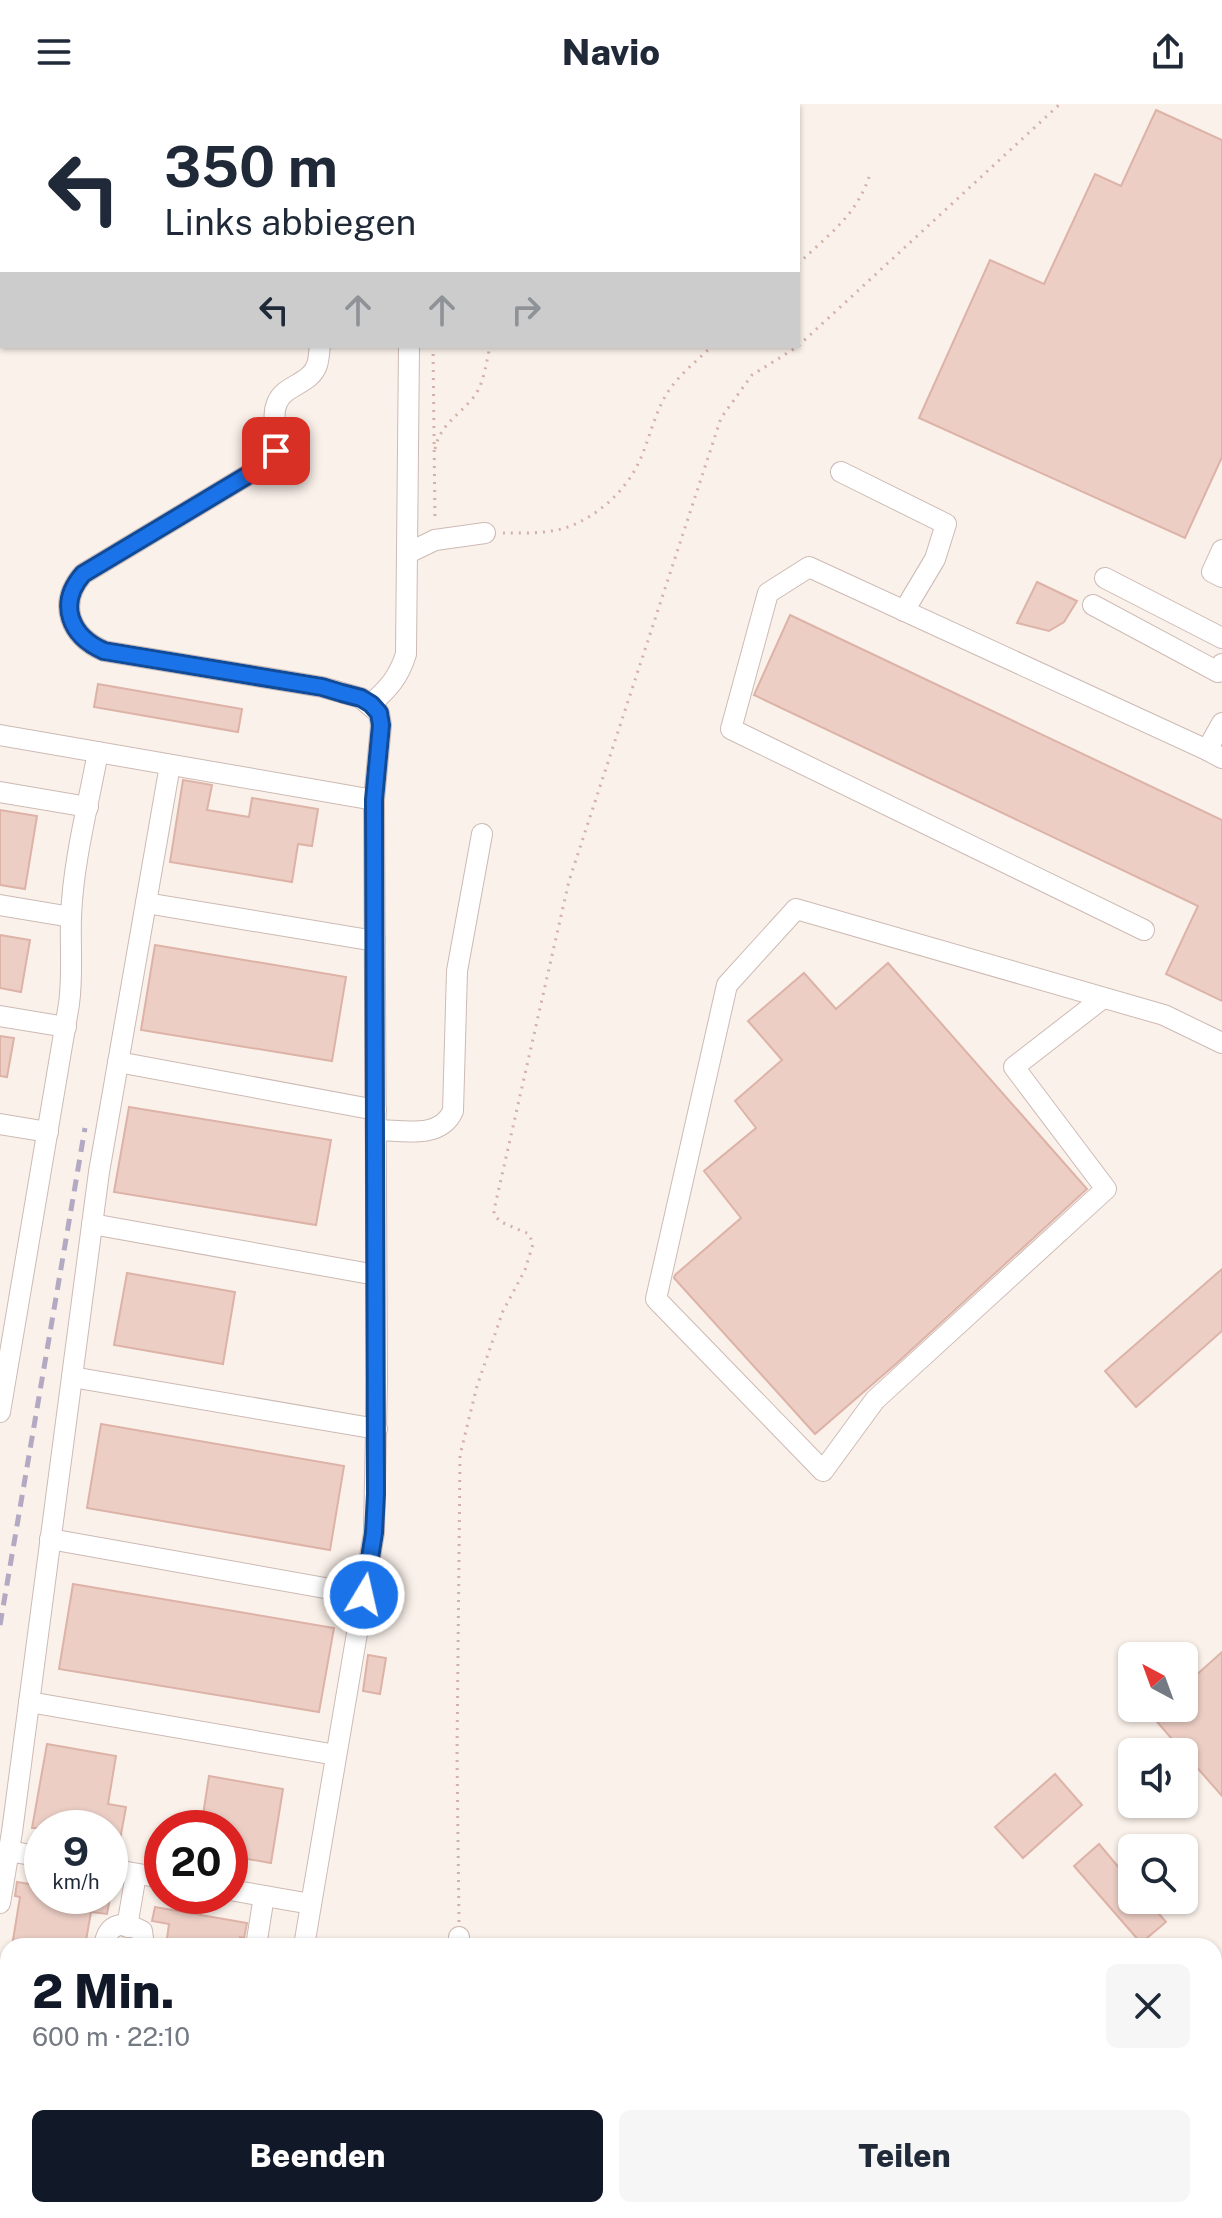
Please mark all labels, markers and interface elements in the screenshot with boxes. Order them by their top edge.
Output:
icon: menu [32,30,76,74]
icon: share [1146,30,1190,74]
text: Navio [562,31,660,73]
text: 350 m [164,134,338,200]
icon: left [32,136,136,240]
text: Links abbiegen [164,201,416,243]
icon: left [252,288,296,332]
icon: ahead [336,288,380,332]
icon: ahead [420,288,464,332]
icon: right [504,288,548,332]
pin [242,417,310,485]
icon: arrive [254,429,298,473]
position arrow [322,1553,406,1637]
north arrow [1118,1642,1198,1722]
map controls [1118,1642,1198,1914]
button: sound [1118,1738,1198,1818]
speed limit sign: 20 [144,1810,248,1914]
text: 9 [63,1828,89,1875]
button: search [1118,1834,1198,1914]
text: km/h [52,1870,100,1894]
text: 2 Min. [32,1962,175,2019]
button: close [1106,1964,1190,2048]
text: 600 m · 22:10 [32,2021,190,2052]
button: Beenden [32,2110,603,2202]
button: Teilen [619,2110,1190,2202]

